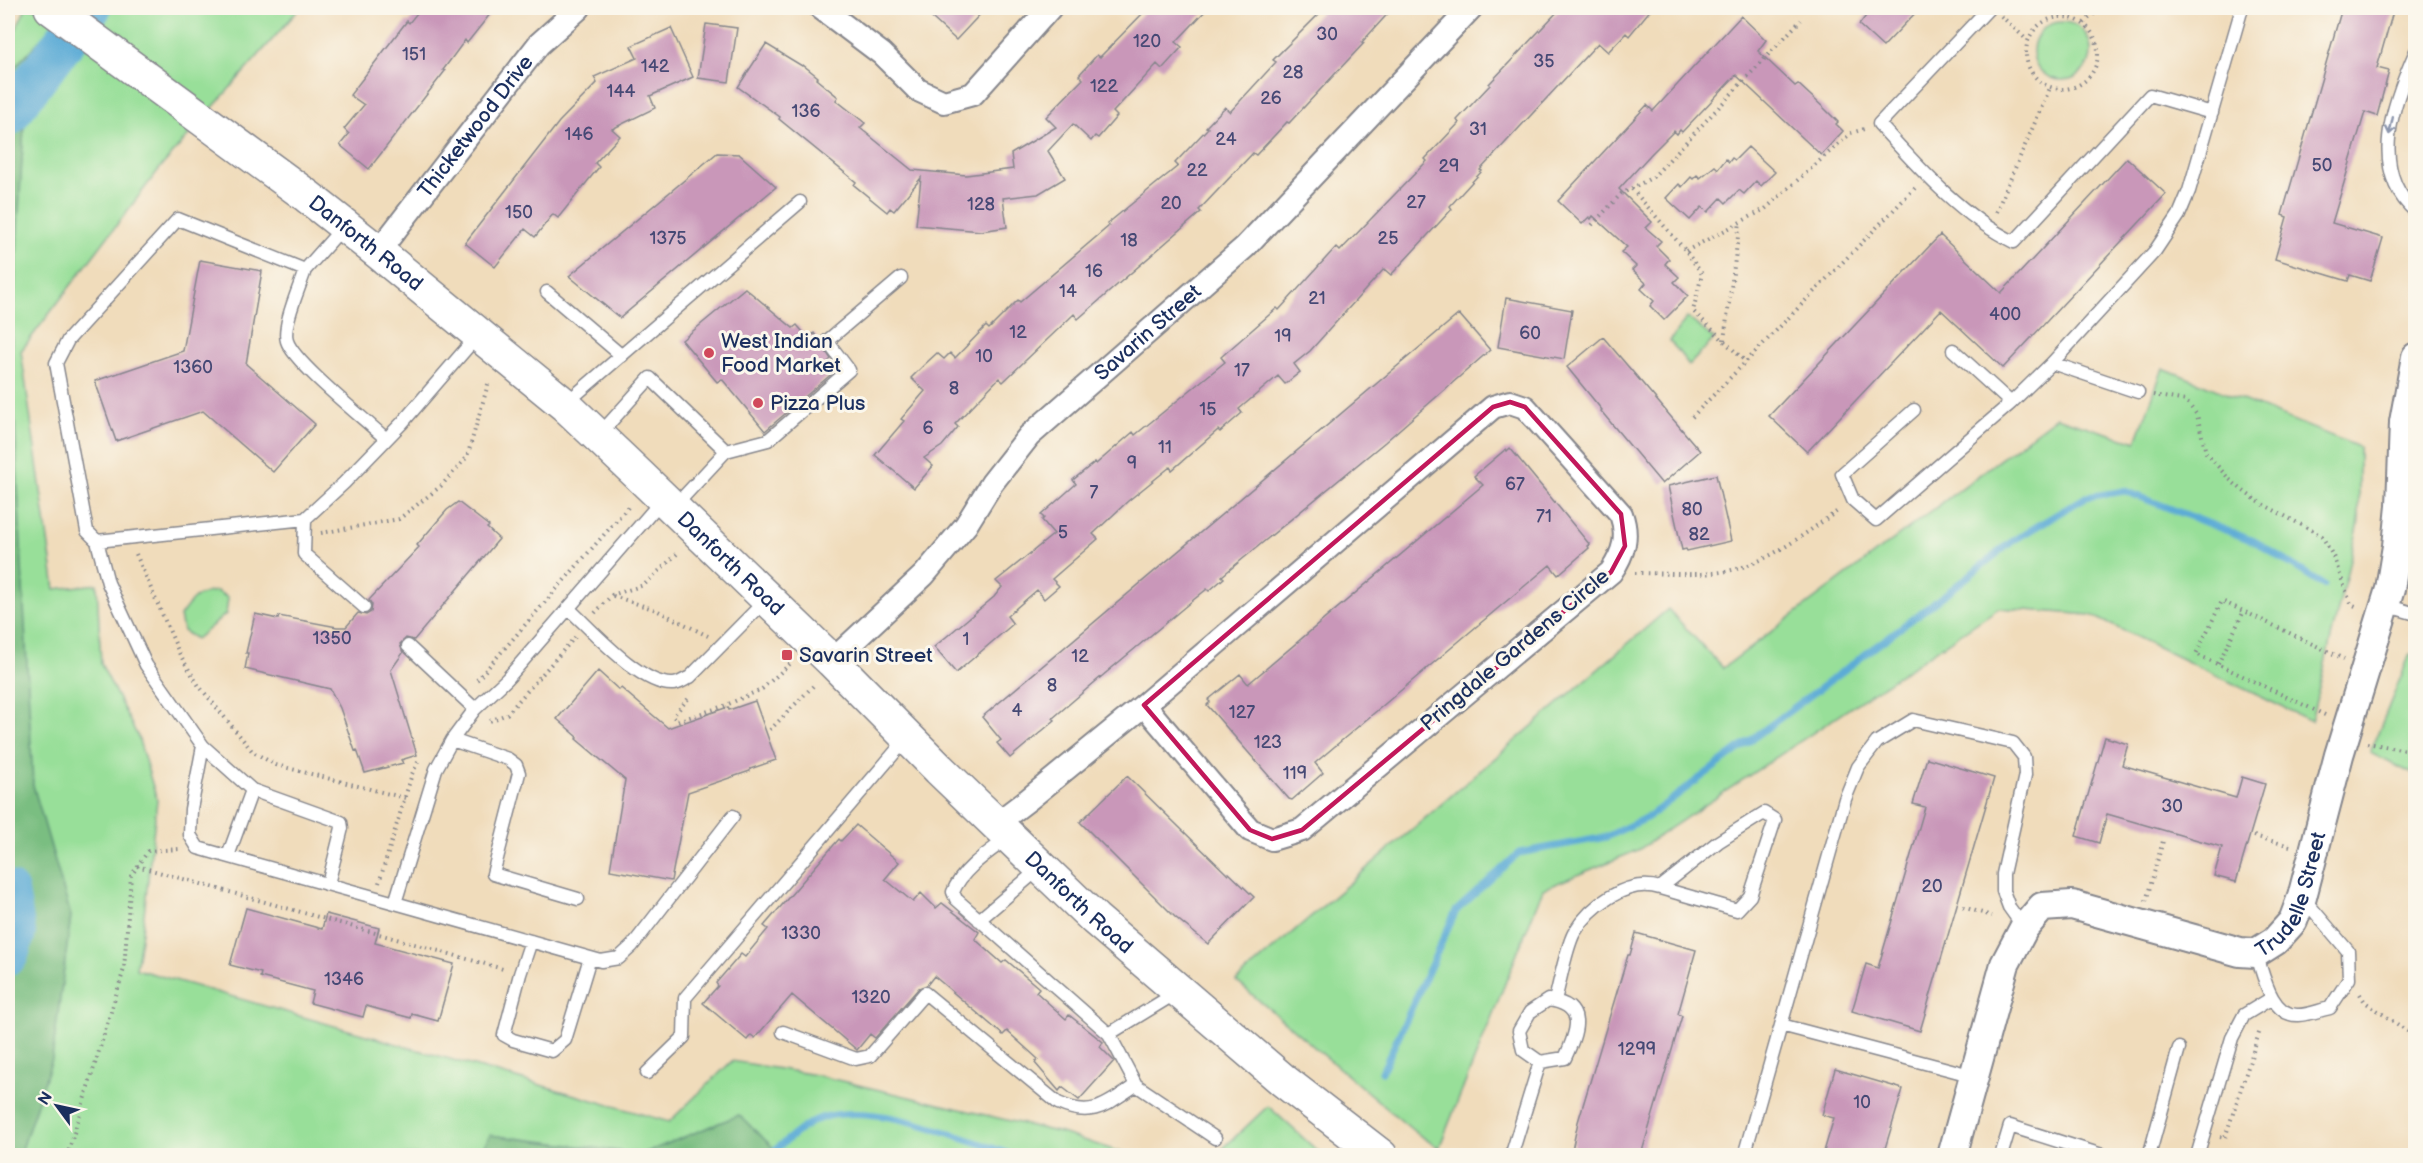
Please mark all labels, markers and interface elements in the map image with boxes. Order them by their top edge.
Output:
house number: 30 [1316,24,1338,45]
house number: 120 [1133,31,1161,52]
house number: 151 [402,44,426,65]
street label: Thicketwood Drive [412,50,538,203]
house number: 35 [1533,51,1555,72]
house number: 142 [641,56,670,77]
house number: 28 [1282,62,1304,83]
house number: 122 [1090,76,1118,97]
house number: 144 [607,81,635,102]
house number: 26 [1260,88,1282,109]
house number: 136 [791,101,821,122]
one-way arrow [2385,116,2397,135]
house number: 31 [1469,119,1487,140]
house number: 146 [565,124,593,145]
house number: 24 [1215,129,1237,150]
house number: 50 [2312,155,2332,176]
house number: 29 [1438,156,1460,177]
house number: 22 [1186,160,1208,181]
street label: Danforth Road [304,190,428,296]
house number: 27 [1406,192,1426,213]
house number: 20 [1160,193,1182,214]
house number: 128 [967,194,995,215]
house number: 150 [505,202,533,223]
house number: 1375 [649,228,687,249]
house number: 25 [1378,228,1398,249]
house number: 18 [1120,230,1138,251]
house number: 16 [1085,261,1103,282]
street label: Savarin Street [1089,278,1207,386]
house number: 14 [1059,281,1077,302]
house number: 21 [1308,288,1326,309]
house number: 400 [1989,304,2021,325]
house number: 12 [1009,322,1027,343]
house number: 60 [1519,323,1541,344]
house number: 19 [1274,326,1292,347]
place label: West Indian Food Market [721,329,841,378]
marker: West Indian Food Market [702,346,716,360]
house number: 10 [975,346,993,367]
house number: 1360 [173,357,213,378]
house number: 17 [1234,360,1250,381]
house number: 8 [949,378,959,399]
place label: Pizza Plus [770,391,866,416]
marker: Pizza Plus [751,396,765,410]
house number: 15 [1199,399,1217,420]
house number: 6 [923,418,934,439]
house number: 11 [1158,437,1172,458]
house number: 9 [1127,453,1137,474]
house number: 67 [1505,474,1525,495]
house number: 7 [1090,482,1099,503]
house number: 80 [1681,499,1703,520]
street label: Danforth Road [672,506,789,621]
house number: 71 [1536,506,1552,527]
house number: 5 [1058,522,1068,543]
house number: 82 [1688,524,1710,545]
street label: Pringdale Gardens Circle [1416,564,1614,736]
house number: 1350 [313,628,351,649]
house number: 1 [963,629,969,650]
place label: Savarin Street [799,643,933,668]
house number: 12 [1071,646,1089,667]
marker: Savarin Street [780,648,794,662]
house number: 8 [1047,675,1057,696]
house number: 4 [1012,700,1023,721]
house number: 127 [1229,702,1255,723]
house number: 123 [1254,732,1282,753]
house number: 119 [1283,763,1307,784]
house number: 30 [2161,796,2183,817]
street label: Trudelle Street [2251,829,2331,963]
street label: Danforth Road [1020,846,1138,959]
house number: 20 [1921,876,1943,897]
house number: 1330 [781,923,821,944]
house number: 1346 [324,969,364,990]
house number: 1320 [851,987,891,1008]
house number: 1299 [1618,1039,1656,1060]
north arrow [27,1076,87,1136]
text: N [34,1088,57,1109]
house number: 10 [1853,1092,1871,1113]

